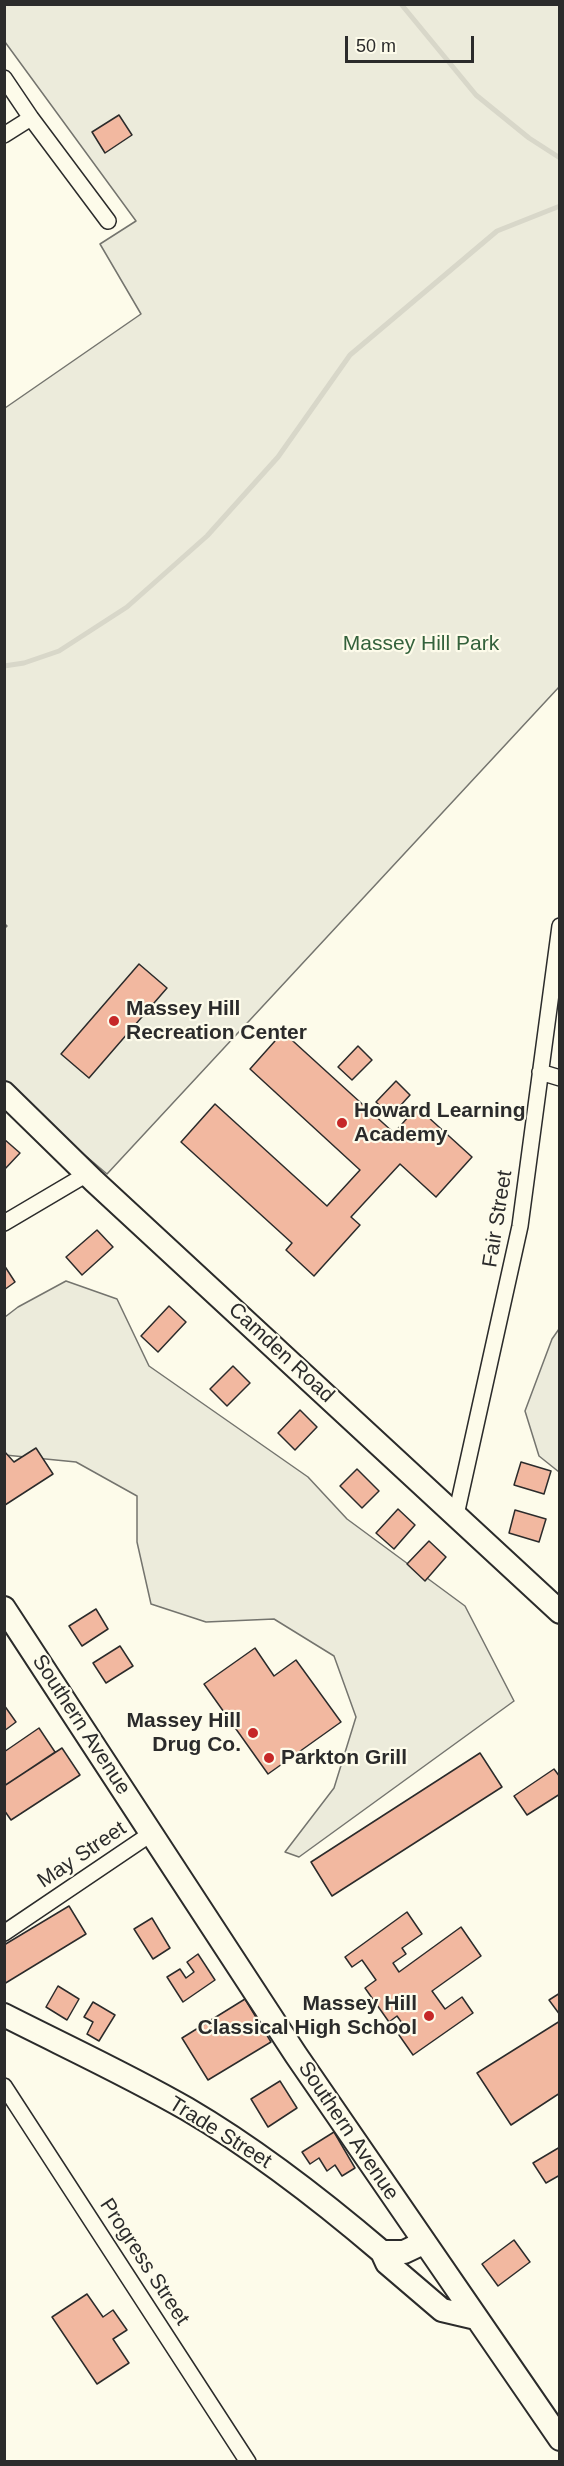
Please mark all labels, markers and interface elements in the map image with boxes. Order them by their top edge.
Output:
scale bar [348,24,477,62]
text: 50 m [356,36,396,56]
park label: Massey Hill Park [343,631,499,657]
place label: Massey Hill Recreation Center [126,996,307,1046]
marker: Massey Hill Recreation Center [107,1014,121,1028]
place label: Howard Learning Academy [354,1098,526,1148]
marker: Howard Learning Academy [335,1116,349,1130]
street label: Fair Street [478,1169,518,1269]
street label: Camden Road [223,1298,339,1408]
street label: Southern Avenue [26,1650,136,1800]
place label: Massey Hill Drug Co. [127,1708,241,1758]
marker: Massey Hill Drug Co. [246,1726,260,1740]
place label: Parkton Grill [281,1745,407,1771]
marker: Parkton Grill [262,1751,276,1765]
street label: May Street [33,1816,131,1894]
place label: Massey Hill Classical High School [198,1991,417,2041]
marker: Massey Hill Classical High School [422,2009,436,2023]
street label: Southern Avenue [292,2057,404,2205]
street label: Trade Street [164,2092,276,2174]
street label: Progress Street [94,2194,194,2330]

